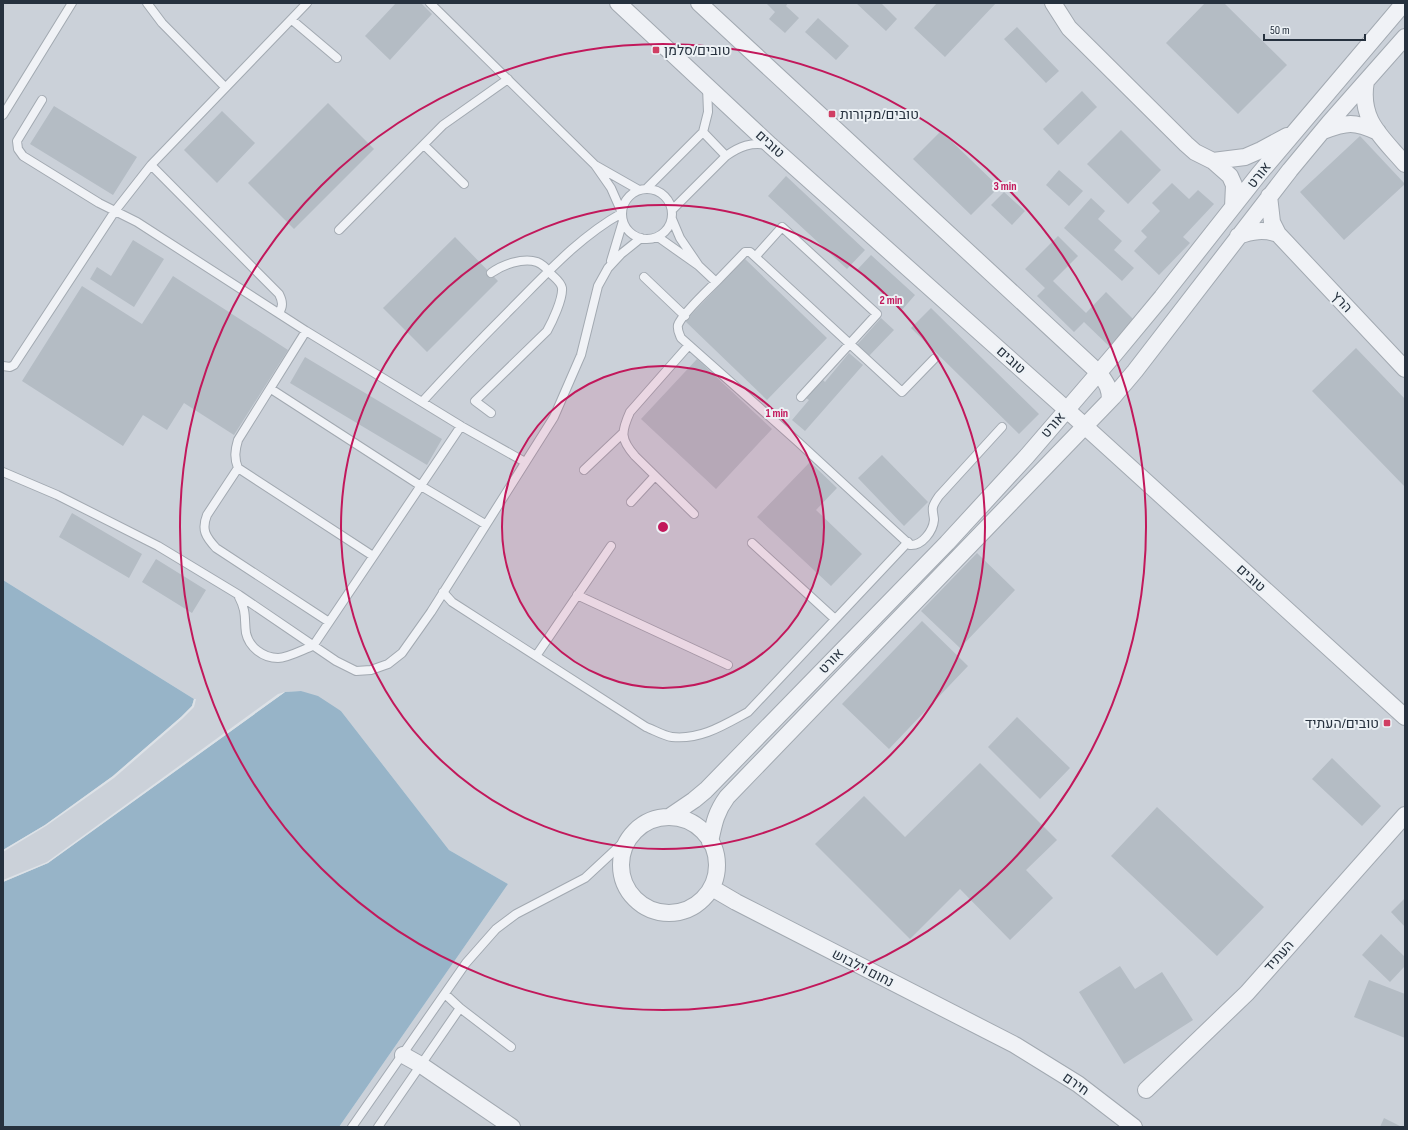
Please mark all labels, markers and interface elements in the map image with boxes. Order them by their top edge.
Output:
scale bar [1264,16,1365,42]
text: 50 m [1270,23,1290,38]
place label: טובים/סלמן [664,42,730,59]
marker: טובים/סלמן [651,45,661,55]
place label: טובים/מקורות [840,106,919,123]
marker: טובים/מקורות [827,109,837,119]
street label: טובים [752,127,788,161]
street label: אורט [1243,159,1275,191]
text: 3 min [994,179,1016,194]
street label: הרץ [1328,288,1356,316]
text: 2 min [880,293,902,308]
street label: טובים [993,343,1029,377]
text: 1 min [766,406,788,421]
street label: אורט [1037,409,1069,441]
centre of rings [656,520,670,534]
street label: טובים [1233,561,1269,595]
street label: אורט [815,645,847,677]
place label: טובים/העתיד [1305,715,1379,732]
marker: טובים/העתיד [1382,718,1392,728]
street label: העתיד [1260,937,1298,975]
street label: נחום וילבוש [829,945,897,991]
street label: חירם [1059,1069,1093,1099]

